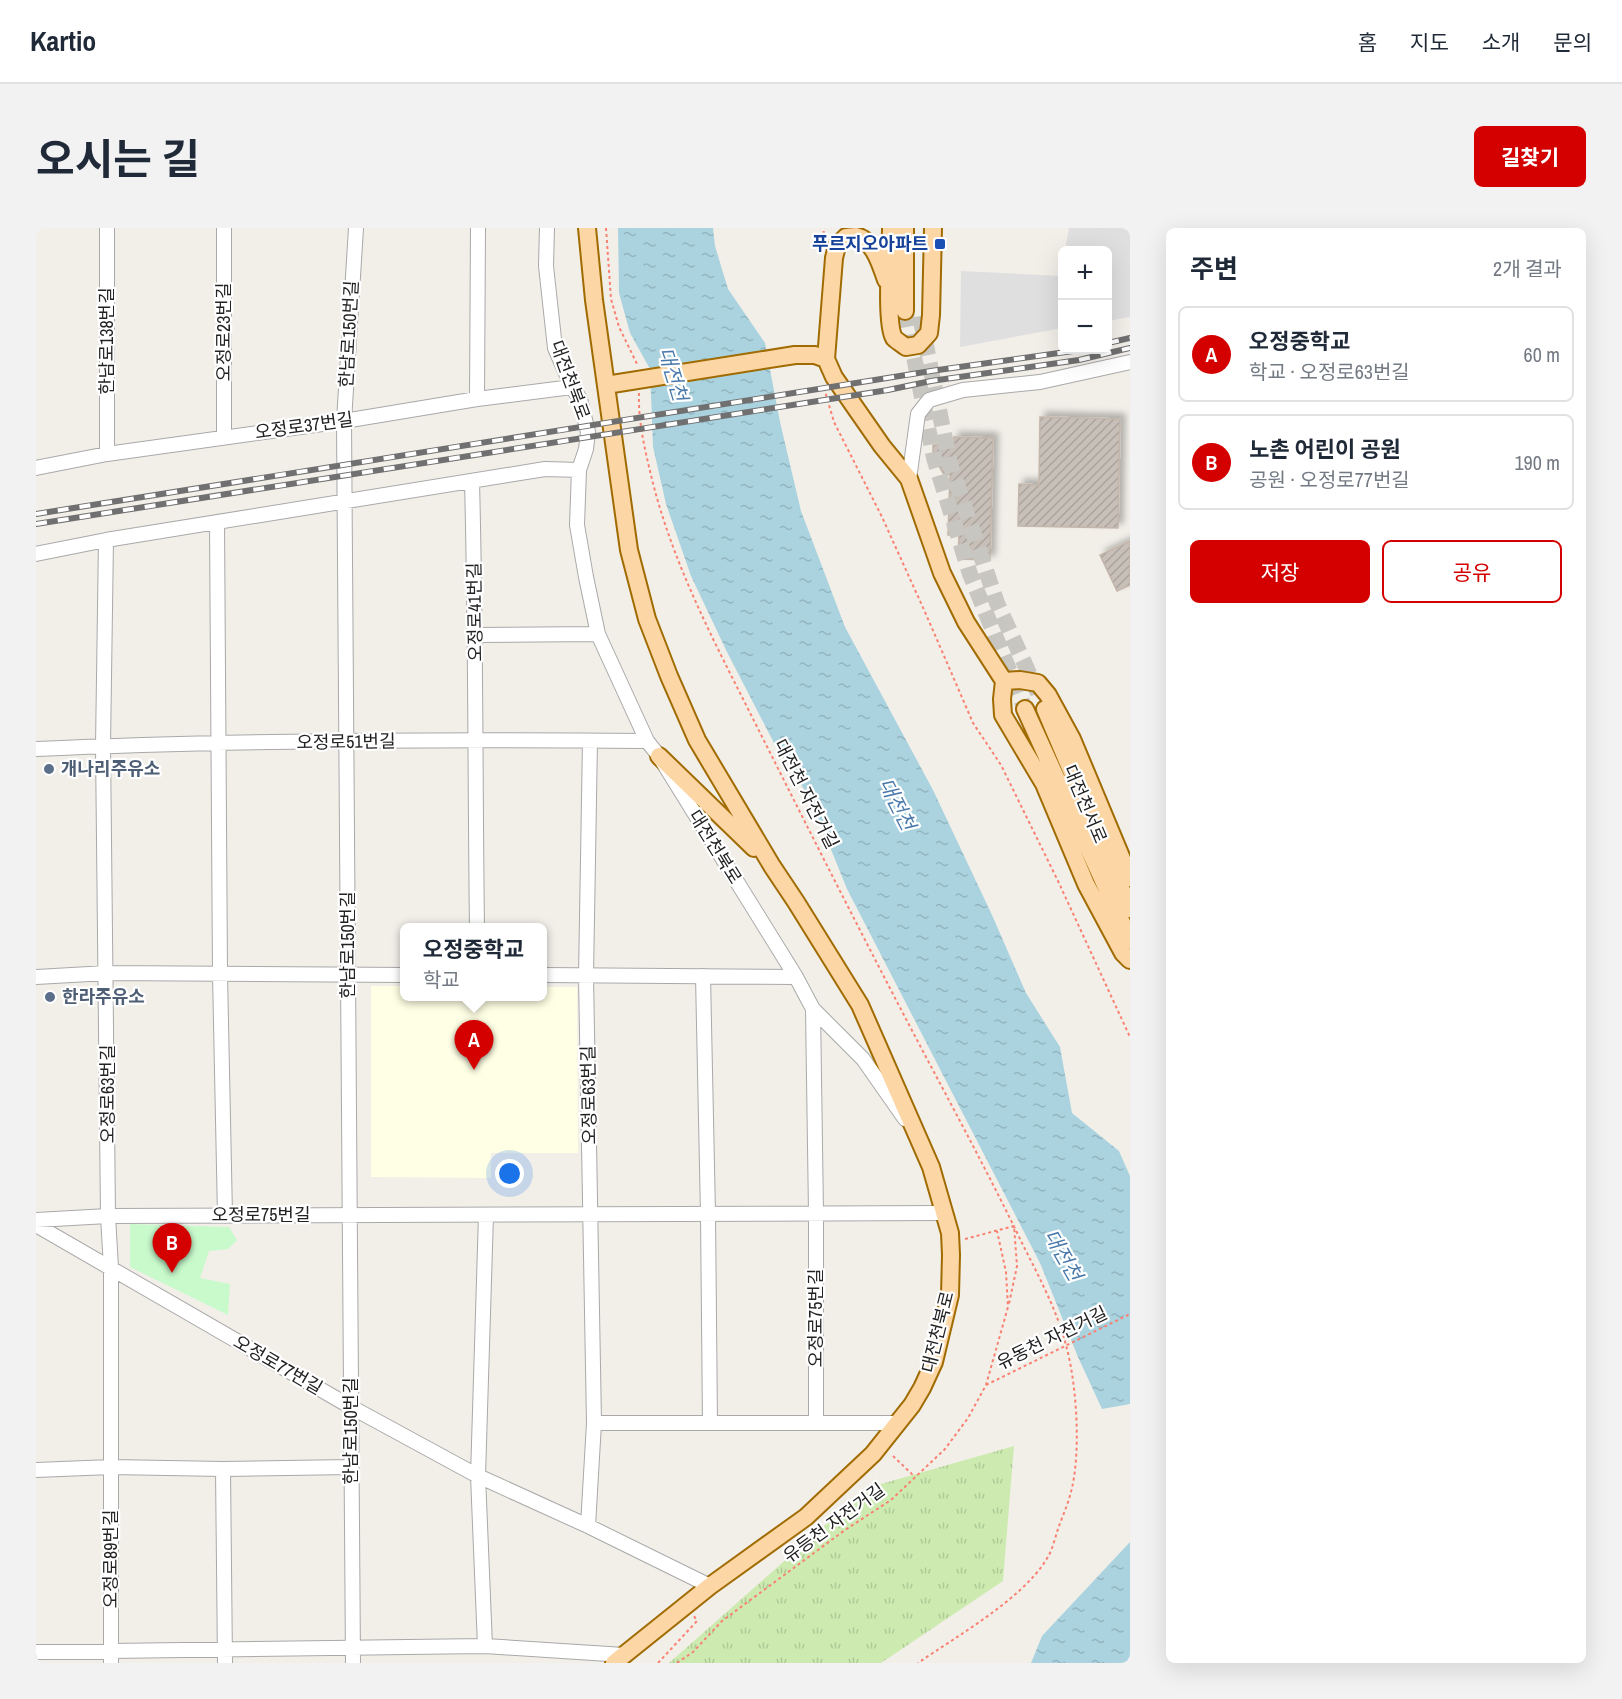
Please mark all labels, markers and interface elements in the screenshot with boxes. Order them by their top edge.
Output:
text: Kartio [30,22,96,60]
text: 홈 [1358,28,1377,57]
text: 지도 [1410,28,1449,57]
text: 소개 [1482,28,1520,57]
text: 문의 [1553,28,1592,57]
button: 길찾기 [1474,126,1586,187]
text: 오시는 길 [36,131,200,187]
place label: 푸르지오아파트 [812,231,928,256]
marker: 푸르지오아파트 [933,237,947,251]
map controls [1058,246,1112,354]
button: + [1058,246,1112,300]
text: 주변 [1190,251,1238,286]
text: 2개 결과 [1493,255,1562,282]
street label: 한남로150번길 [333,280,364,388]
street label: 오정로23번길 [211,282,236,382]
street label: 한남로138번길 [94,287,119,395]
button: − [1058,300,1112,354]
text: 오정중학교 [1249,326,1350,356]
street label: 대전천북로 [545,337,596,423]
text: A [1206,341,1217,368]
text: 60 m [1524,341,1560,368]
water label: 대전천 [652,344,695,407]
text: 학교 · 오정로63번길 [1249,358,1410,385]
street label: 오정로37번길 [253,406,355,445]
text: 노촌 어린이 공원 [1249,434,1401,464]
text: B [1206,449,1217,476]
text: 190 m [1514,449,1560,476]
text: 공원 · 오정로77번길 [1249,466,1410,493]
button: 저장 [1190,540,1370,603]
button: 공유 [1382,540,1562,603]
street label: 오정로41번길 [461,562,488,662]
street label: 오정로51번길 [296,728,396,755]
street label: 대전천 자전거길 [768,735,845,853]
place label: 개나리주유소 [61,756,160,781]
street label: 대전천서로 [1058,761,1113,847]
marker: 개나리주유소 [42,762,56,776]
water label: 대전천 [873,773,923,837]
street label: 대전천북로 [683,805,748,888]
street label: 한남로150번길 [335,891,360,999]
popup [400,923,547,1001]
text: 오정중학교 [423,934,524,964]
text: 학교 [423,966,460,993]
place label: 한라주유소 [62,984,145,1009]
marker: 한라주유소 [43,990,57,1004]
pin: A [454,1020,494,1070]
street label: 오정로63번길 [95,1044,120,1144]
street label: 오정로63번길 [575,1045,602,1145]
your location [495,1159,524,1188]
street label: 오정로75번길 [211,1202,311,1227]
pin: B [152,1224,192,1273]
water label: 대전천 [1038,1224,1090,1288]
street label: 오정로75번길 [803,1268,828,1368]
street label: 대전천북로 [915,1289,960,1375]
street label: 유동천 자전거길 [992,1300,1111,1375]
street label: 오정로77번길 [229,1329,327,1400]
street label: 한남로150번길 [338,1377,363,1485]
street label: 유등천 자전거길 [778,1477,890,1568]
street label: 오정로89번길 [98,1509,123,1609]

